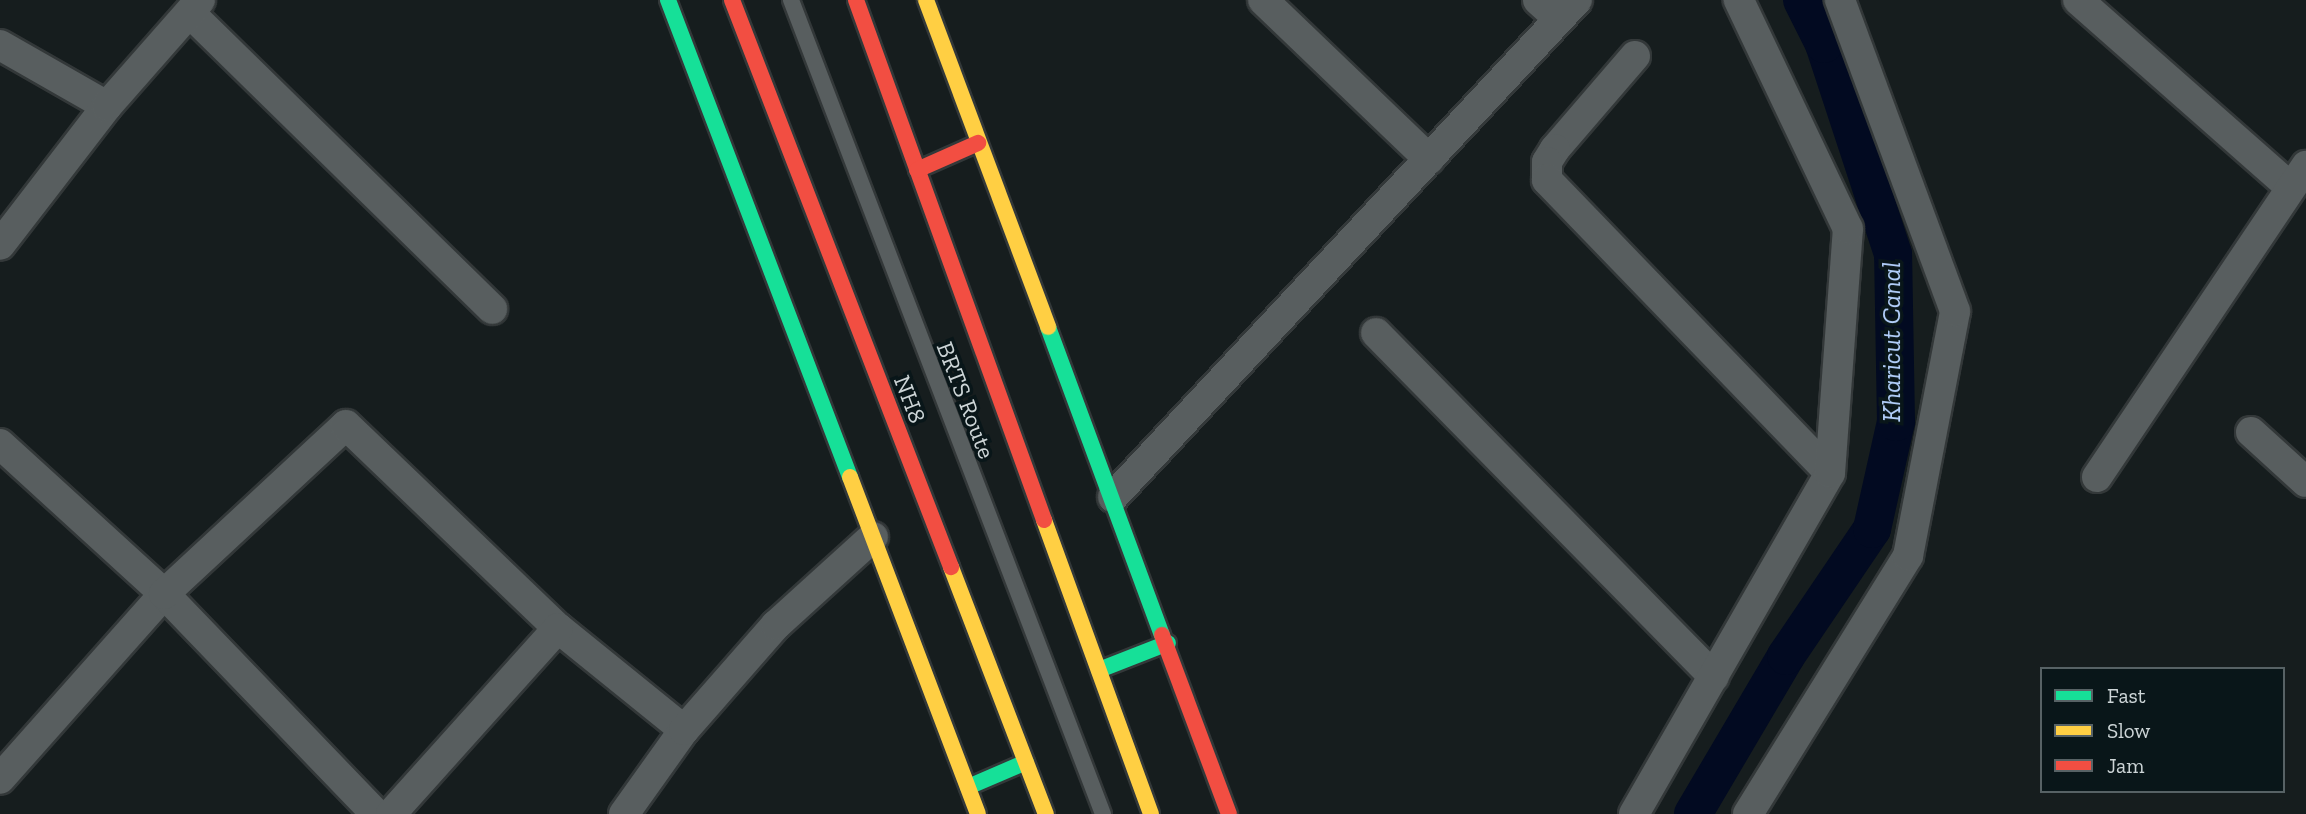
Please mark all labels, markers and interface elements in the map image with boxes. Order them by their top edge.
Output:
water label: Kharicut Canal [1876,262,1908,422]
street label: BRTS Route [931,338,1001,462]
street label: NH8 [888,371,932,427]
legend [2040,667,2285,793]
text: Fast [2107,683,2146,708]
text: Slow [2107,718,2150,743]
text: Jam [2107,753,2144,778]

